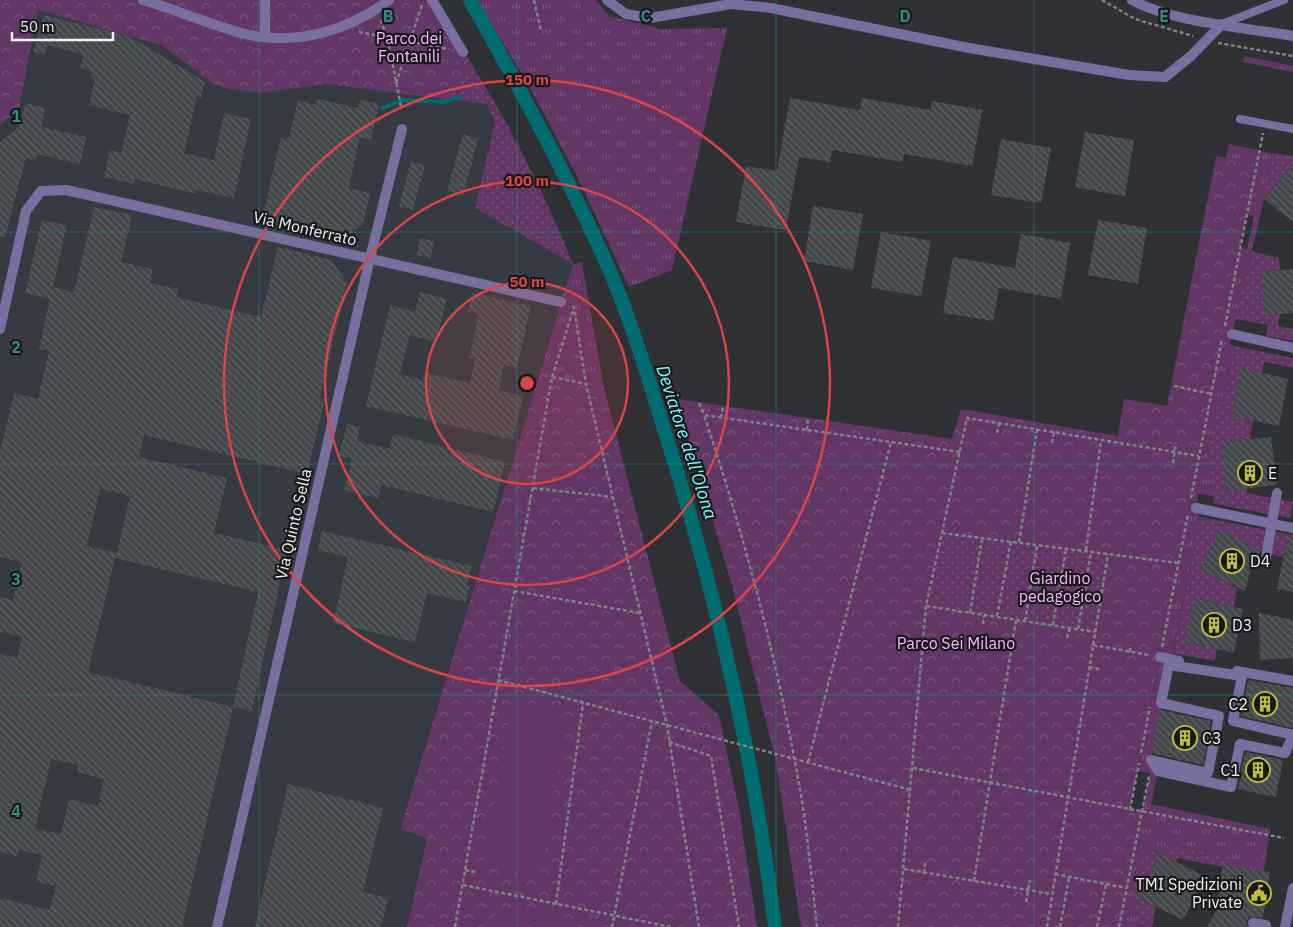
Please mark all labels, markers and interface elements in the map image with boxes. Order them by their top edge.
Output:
text: B [383,6,394,26]
text: C [641,6,651,26]
text: D [899,6,911,26]
text: E [1159,6,1169,26]
scale bar [12,10,114,42]
text: 50 m [20,17,55,36]
park label: Parco dei Fontanili [376,28,442,66]
text: 150 m [505,70,549,89]
text: 1 [11,106,21,126]
text: 100 m [505,171,549,190]
street label: Via Monferrato [251,206,359,250]
text: 50 m [510,272,544,291]
text: 2 [11,337,21,357]
water label: Deviatore dell'Olona [651,362,723,522]
centre of rings [518,374,536,392]
building icon: E [1237,460,1263,486]
place label: E [1268,463,1277,483]
street label: Via Quinto Sella [271,466,316,581]
building icon: D4 [1219,548,1245,574]
place label: D4 [1250,551,1270,571]
park label: Giardino pedagogico [1019,568,1101,606]
text: 3 [11,569,21,589]
building icon: D3 [1201,612,1227,638]
place label: D3 [1232,615,1252,635]
park label: Parco Sei Milano [897,633,1015,653]
building icon: C2 [1252,691,1278,717]
place label: C2 [1228,694,1248,714]
building icon: C3 [1172,725,1198,751]
place label: C3 [1202,728,1222,748]
building icon: C1 [1245,757,1271,783]
place label: C1 [1220,760,1240,780]
text: 4 [11,801,21,821]
place label: TMI Spedizioni Private [1136,874,1242,912]
public building icon: TMI Spedizioni Private [1246,880,1272,906]

